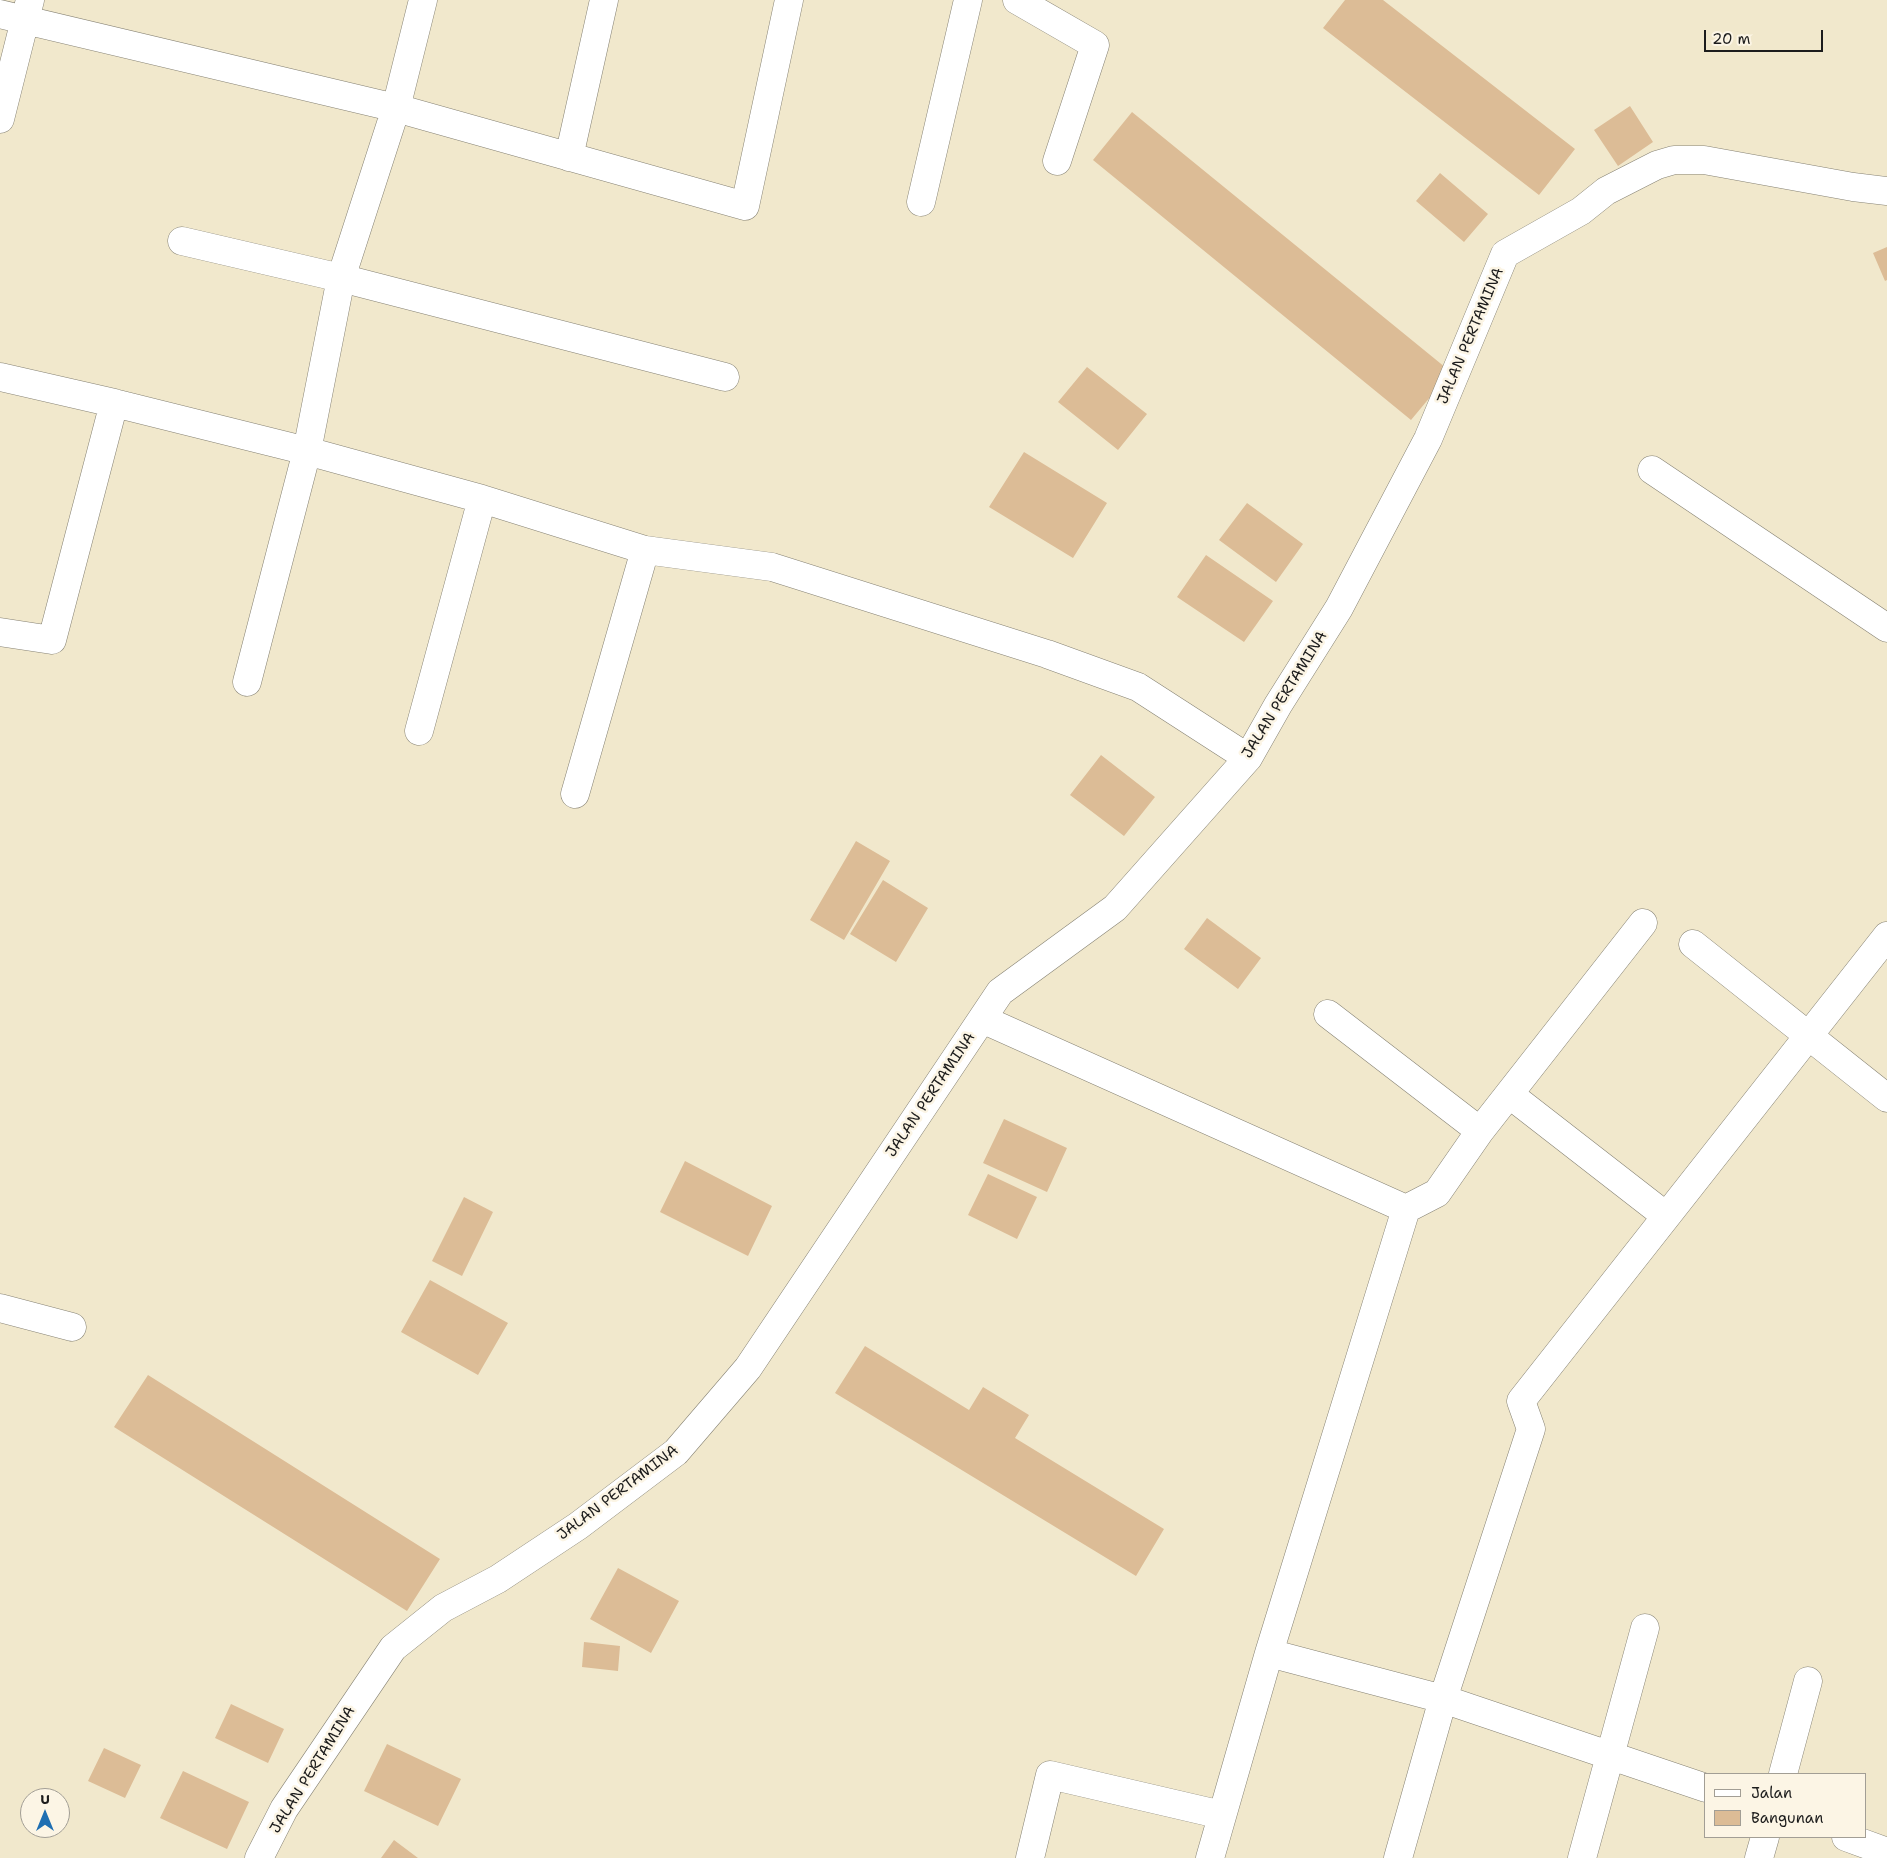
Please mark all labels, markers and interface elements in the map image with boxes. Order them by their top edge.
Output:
scale bar [1707,20,1826,52]
text: 20 m [1712,29,1751,49]
street label: JALAN PERTAMINA [1434,265,1508,407]
street label: JALAN PERTAMINA [1239,628,1331,762]
street label: JALAN PERTAMINA [883,1029,979,1161]
street label: JALAN PERTAMINA [554,1442,682,1544]
street label: JALAN PERTAMINA [267,1703,359,1837]
legend [1704,1773,1867,1838]
text: Jalan [1751,1783,1792,1803]
north arrow [20,1788,70,1838]
text: U [40,1790,50,1808]
text: Bangunan [1751,1808,1823,1828]

